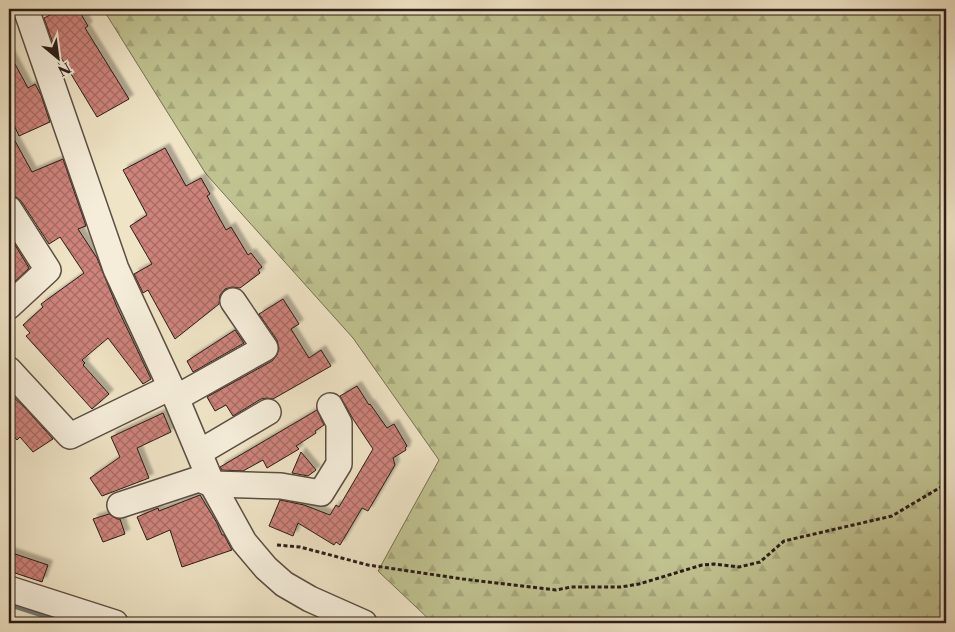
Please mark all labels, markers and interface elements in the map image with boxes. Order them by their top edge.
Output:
north arrow [32,32,82,82]
text: N [55,59,74,80]

